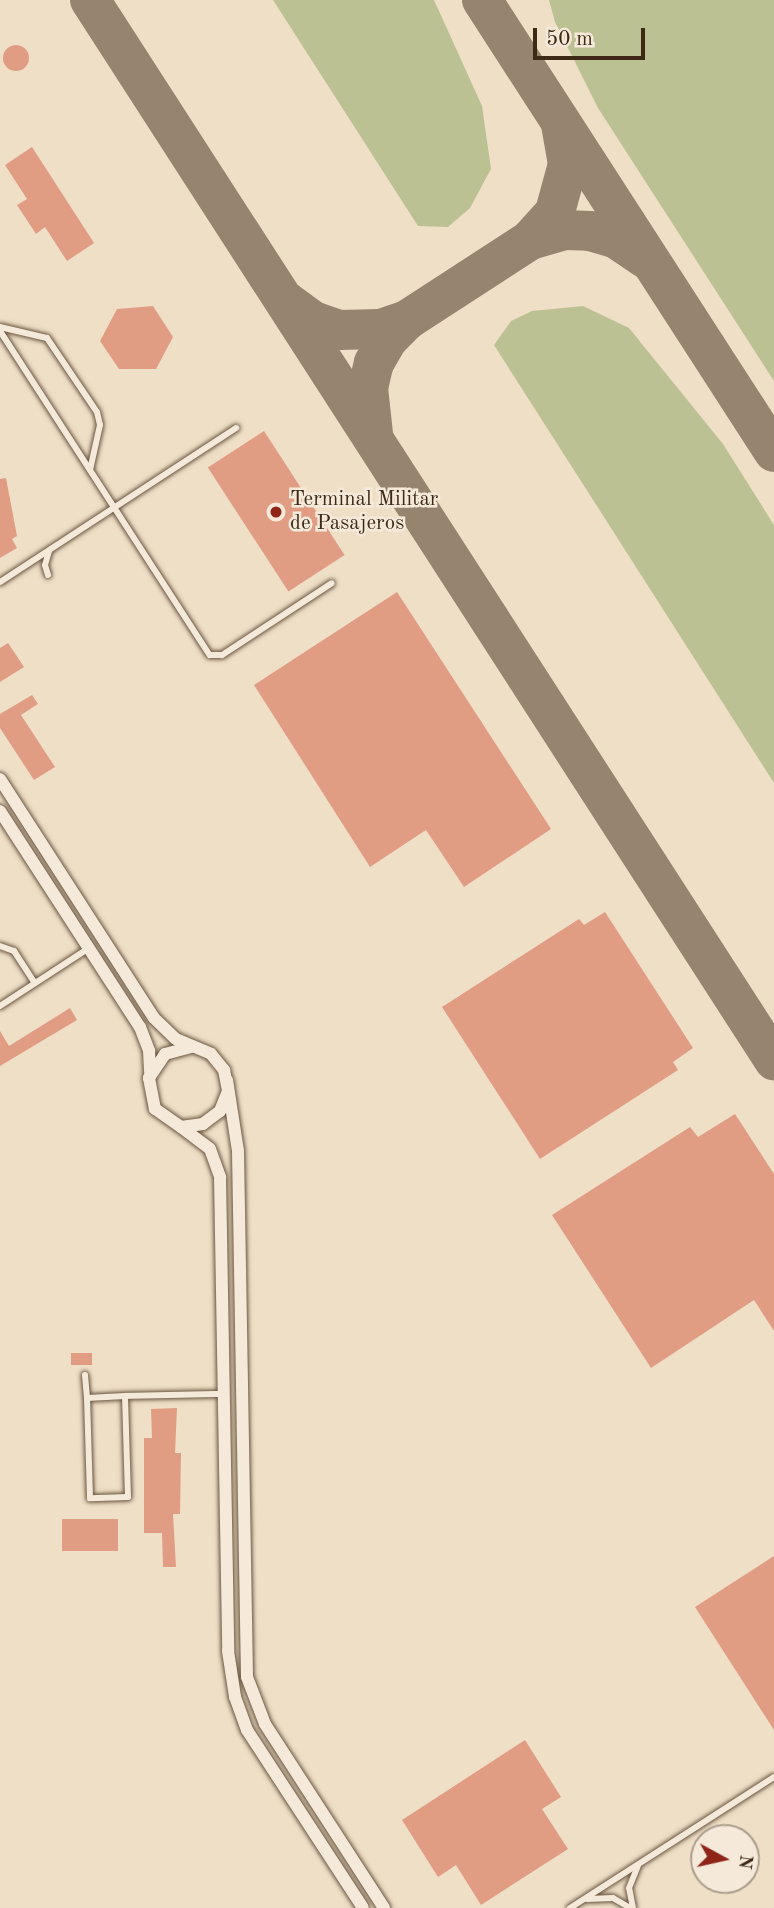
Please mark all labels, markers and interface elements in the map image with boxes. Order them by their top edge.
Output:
scale bar [536,14,648,58]
text: 50 m [546,29,593,50]
place label: Terminal Militar de Pasajeros [290,487,438,537]
marker: Terminal Militar de Pasajeros [268,504,284,520]
north arrow [690,1824,760,1894]
text: N [734,1853,755,1870]

